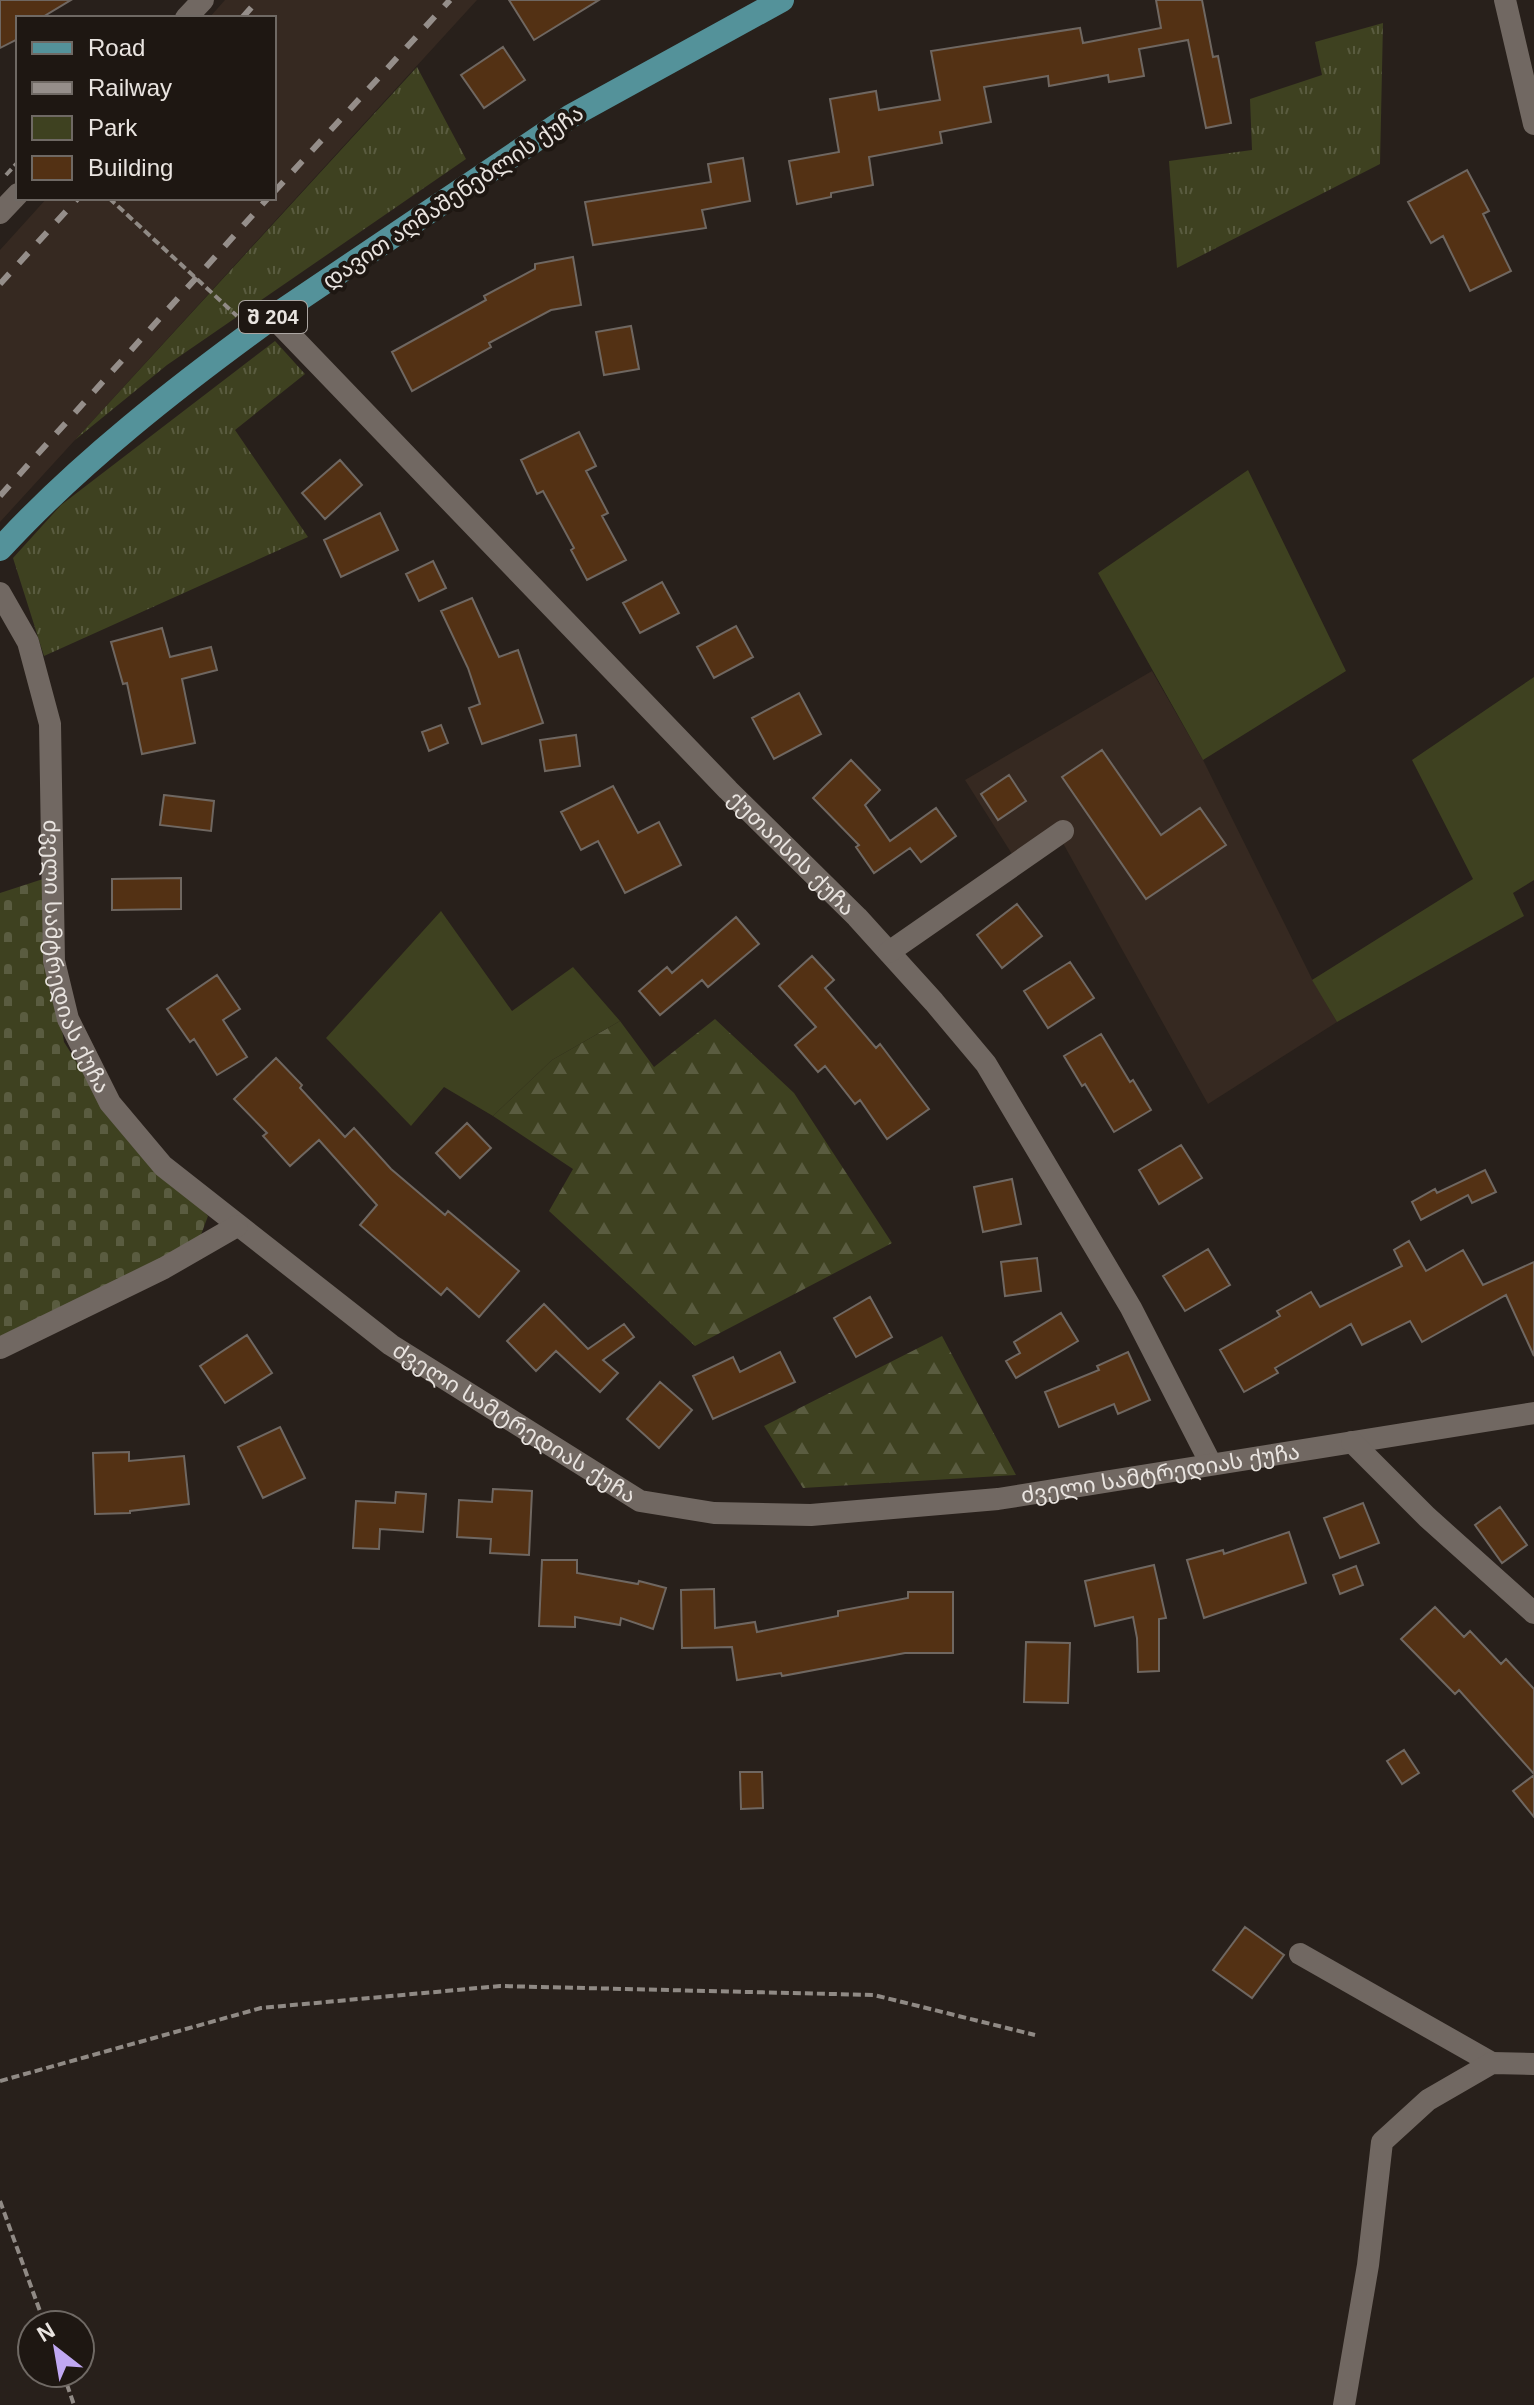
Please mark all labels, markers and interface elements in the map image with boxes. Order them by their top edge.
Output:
legend [16,16,276,200]
text: Road [88,34,145,61]
text: Railway [88,74,172,101]
street label: დავით აღმაშენებლის ქუჩა [318,100,589,295]
text: Park [88,114,138,141]
text: Building [88,154,173,181]
road number: შ 204 [239,301,307,333]
street label: ქუთაისის ქუჩა [724,785,860,920]
street label: ძველი სამტრედიას ქუჩა [39,819,115,1097]
street label: ძველი სამტრედიას ქუჩა [388,1337,641,1508]
street label: ძველი სამტრედიას ქუჩა [1019,1438,1302,1508]
north arrow [16,2309,96,2389]
text: N [33,2317,59,2347]

